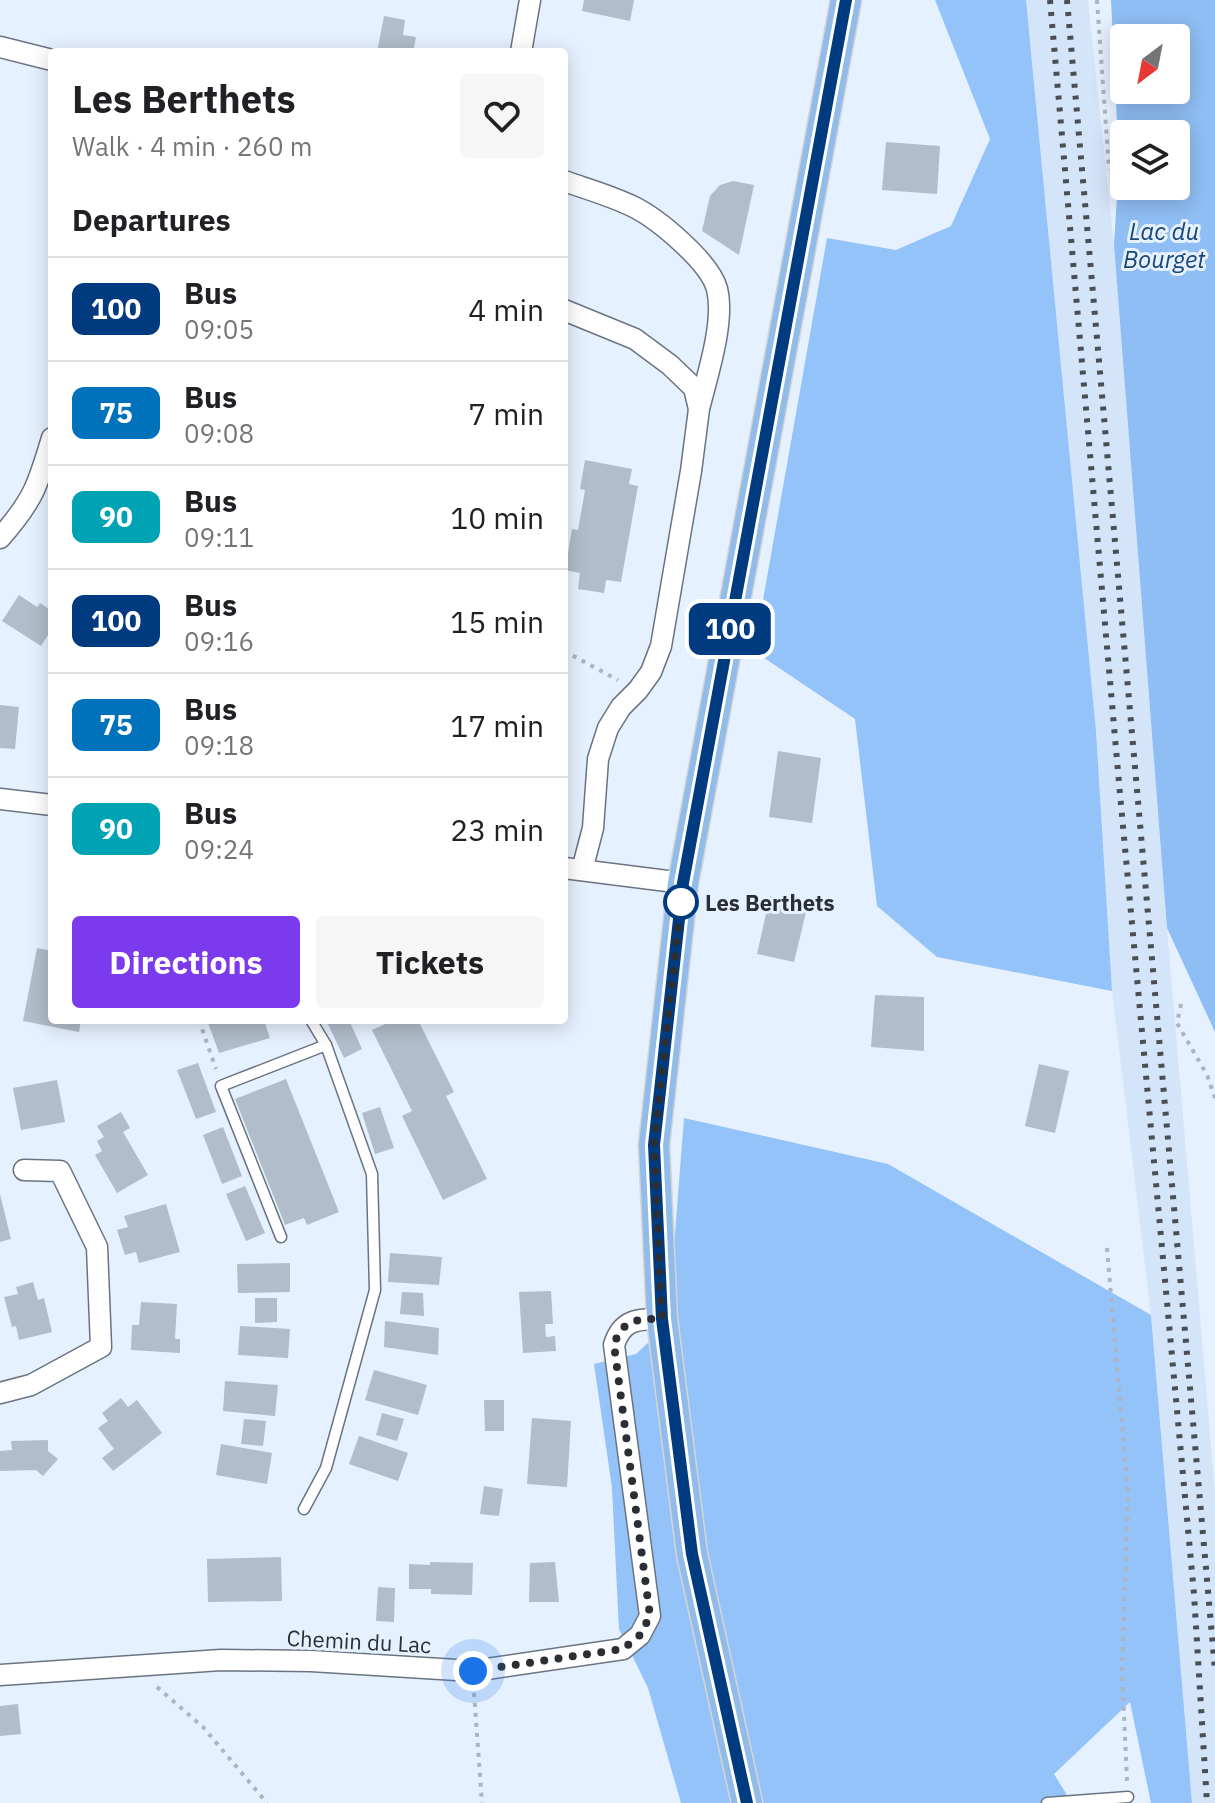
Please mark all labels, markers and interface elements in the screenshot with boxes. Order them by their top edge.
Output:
north arrow [1110,24,1190,104]
map controls [1110,24,1190,200]
text: Les Berthets [72,74,296,123]
button: heart [460,74,544,158]
button: layers [1110,120,1190,200]
text: Walk · 4 min · 260 m [72,129,312,163]
text: Departures [72,200,231,239]
water label: Lac du Bourget [1123,215,1206,275]
text: Bus [184,273,237,312]
text: 100 [91,290,141,327]
text: 4 min [468,290,544,329]
text: 09:05 [184,312,254,346]
text: Bus [184,377,237,416]
text: 75 [99,394,133,431]
text: 7 min [468,394,544,433]
text: 09:08 [184,416,254,450]
text: Bus [184,481,237,520]
text: 90 [99,498,133,535]
text: 10 min [450,498,544,537]
text: 09:11 [184,520,254,554]
text: Bus [184,585,237,624]
text: 100 [91,602,141,639]
text: 15 min [450,602,544,641]
line badge: 100 [684,603,776,655]
text: 100 [705,610,755,647]
text: 09:16 [184,624,254,658]
text: Bus [184,689,237,728]
text: 75 [99,706,133,743]
text: 17 min [450,706,544,745]
text: 09:18 [184,728,254,762]
text: Bus [184,793,237,832]
text: 90 [99,810,133,847]
text: 23 min [450,810,544,849]
text: 09:24 [184,832,254,866]
marker: Les Berthets [664,885,698,919]
place label: Les Berthets [705,888,835,917]
button: Directions [72,916,300,1008]
button: Tickets [316,916,544,1008]
street label: Chemin du Lac [286,1623,432,1659]
your location [453,1651,493,1691]

